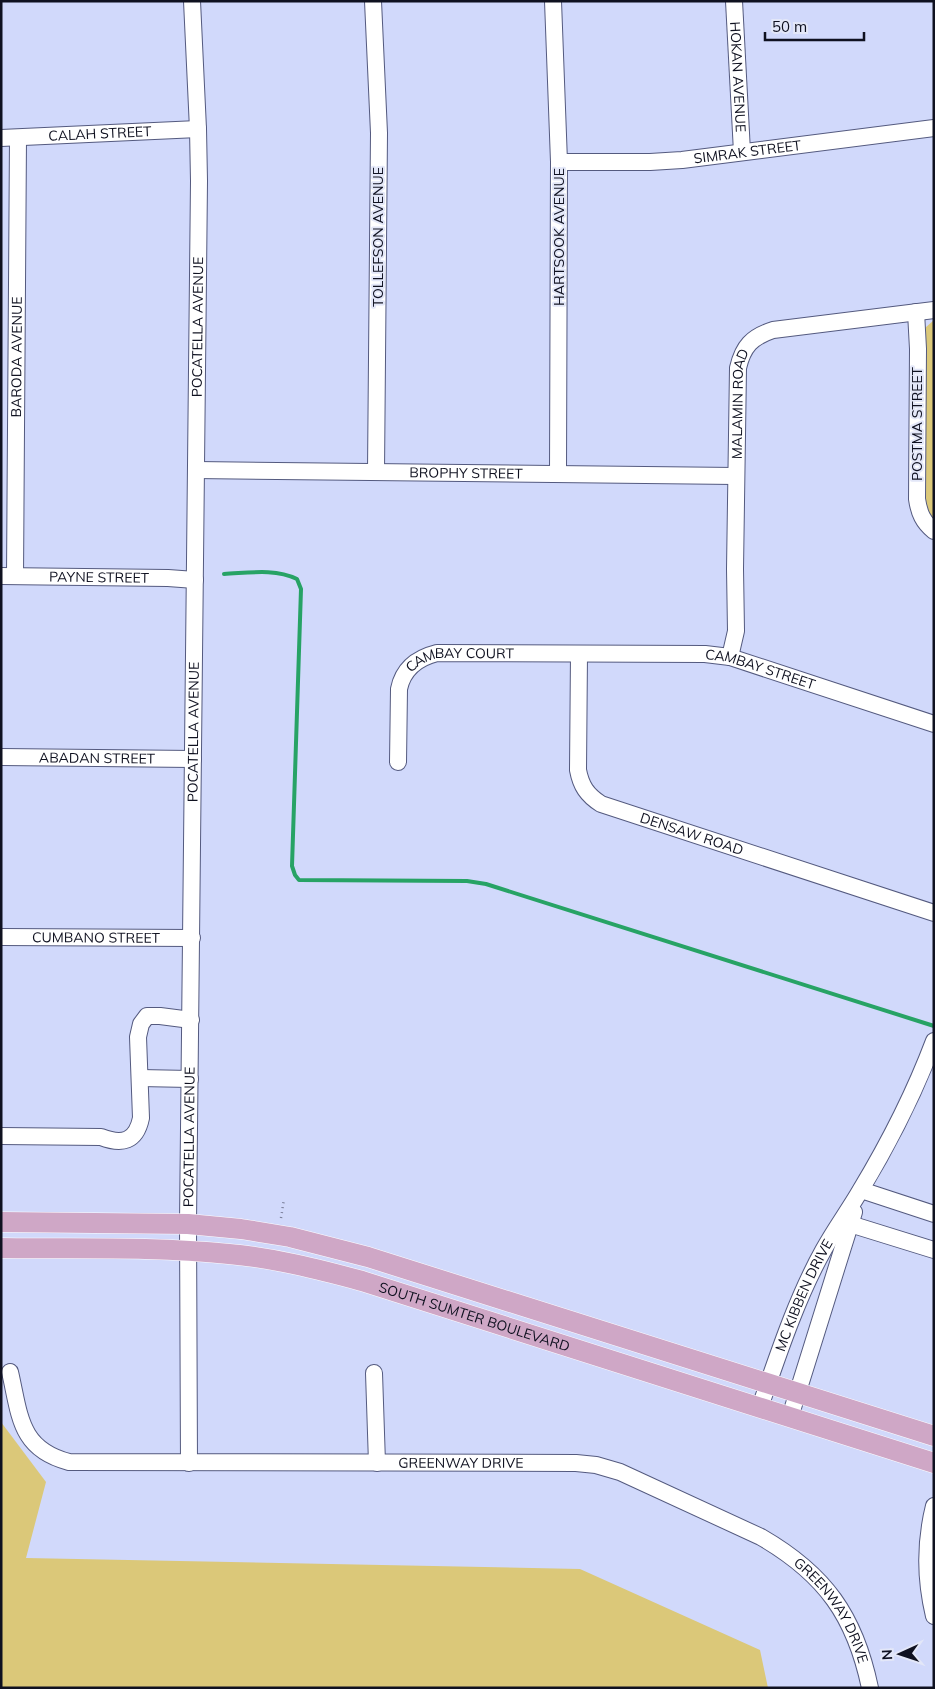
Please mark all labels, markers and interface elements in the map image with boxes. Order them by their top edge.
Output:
scale bar [765,10,864,42]
text: 50 m [772,17,807,36]
street label: HOKAN AVENUE [726,21,750,133]
street label: CALAH STREET [48,122,152,145]
street label: SIMRAK STREET [693,136,803,167]
street label: TOLLEFSON AVENUE [369,167,387,307]
street label: HARTSOOK AVENUE [550,168,568,306]
street label: POCATELLA AVENUE [188,257,207,397]
street label: BARODA AVENUE [7,296,26,418]
street label: MALAMIN ROAD [728,346,753,459]
street label: POSTMA STREET [908,366,926,481]
street label: BROPHY STREET [409,463,523,483]
street label: PAYNE STREET [49,568,150,587]
street label: CAMBAY COURT [402,644,514,676]
street label: CAMBAY STREET [704,645,818,694]
street label: POCATELLA AVENUE [183,662,203,802]
street label: ABADAN STREET [39,748,156,768]
street label: DENSAW ROAD [638,808,746,859]
street label: CUMBANO STREET [32,928,161,947]
street label: POCATELLA AVENUE [179,1067,199,1207]
street label: MC KIBBEN DRIVE [771,1236,837,1354]
street label: SOUTH SUMTER BOULEVARD [377,1278,572,1356]
street label: GREENWAY DRIVE [398,1454,523,1472]
street label: GREENWAY DRIVE [790,1553,872,1665]
north arrow [875,1629,925,1679]
text: N [878,1649,896,1660]

